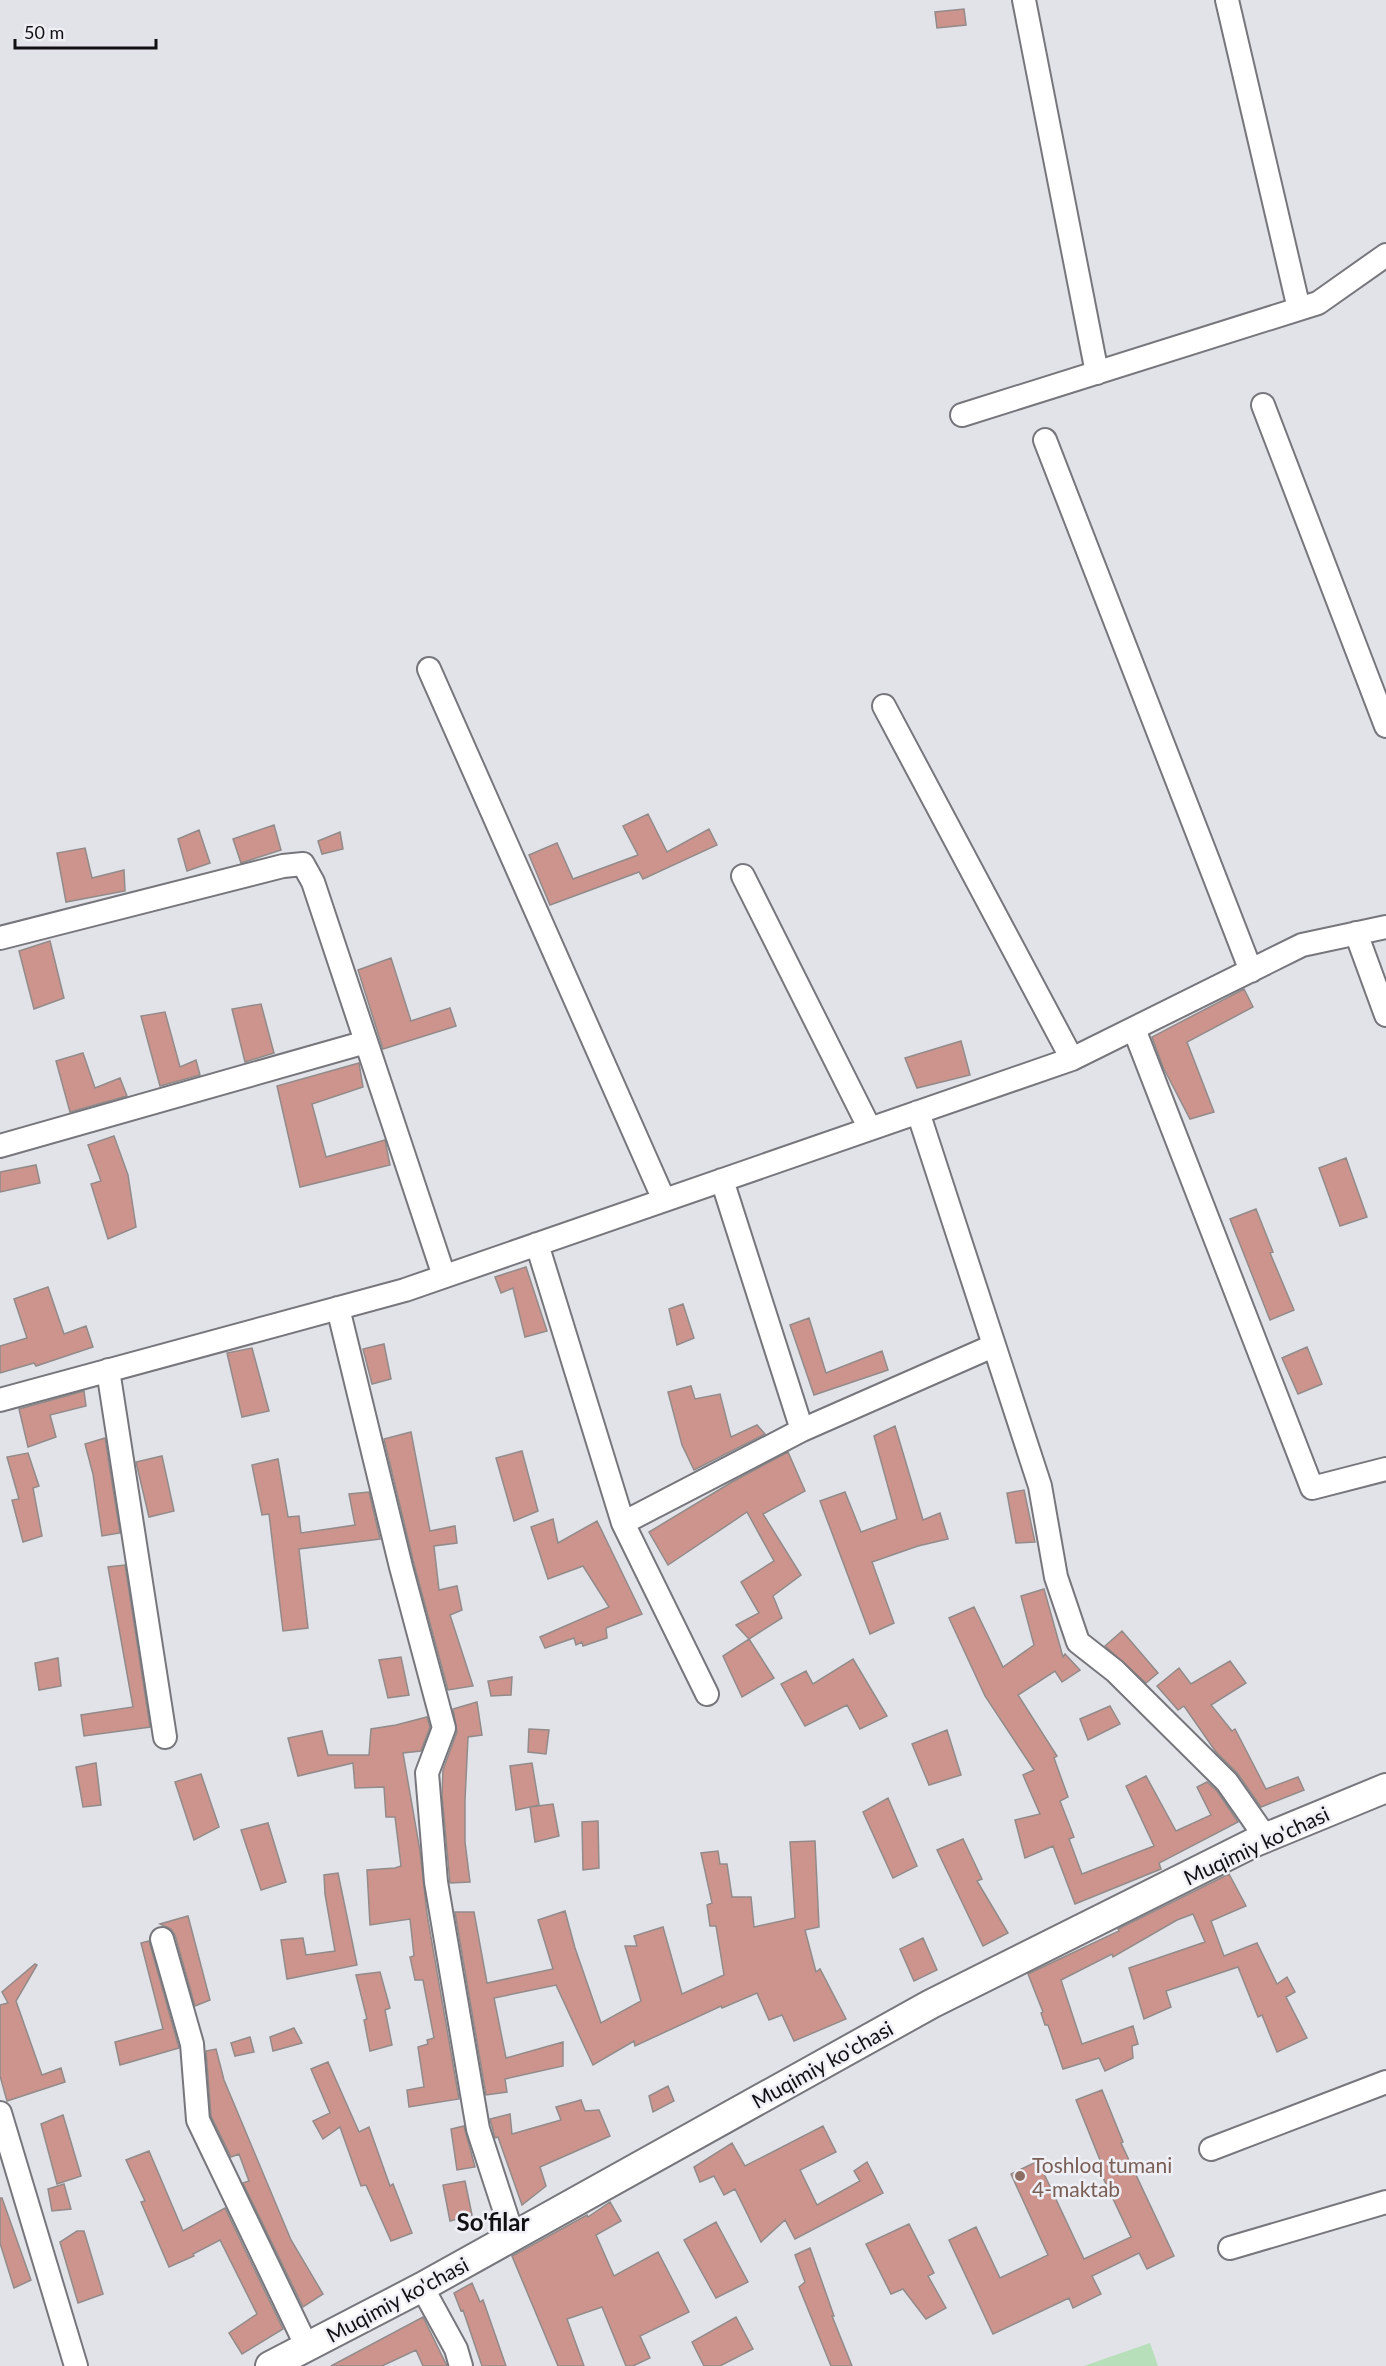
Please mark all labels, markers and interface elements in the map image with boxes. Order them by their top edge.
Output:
scale bar [15,12,156,50]
text: 50 m [24,21,64,43]
street label: Muqimiy ko'chasi [1179,1800,1333,1890]
street label: Muqimiy ko'chasi [747,2015,897,2113]
place label: Toshloq tumani 4-maktab [1032,2152,1172,2201]
marker: Toshloq tumani 4-maktab [1013,2169,1027,2183]
district label: So'filar [457,2207,530,2236]
street label: Muqimiy ko'chasi [322,2251,472,2347]

